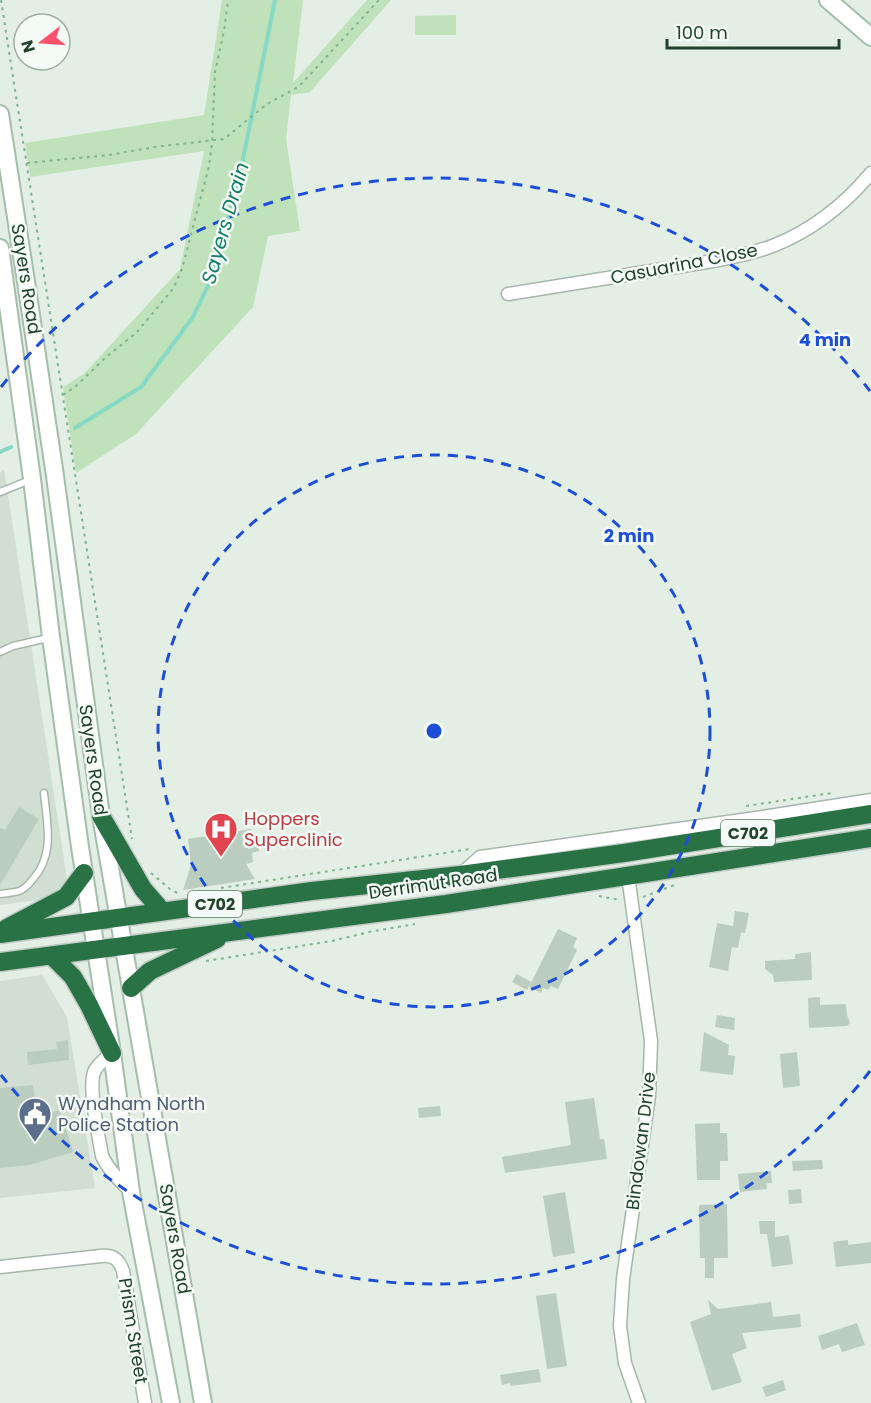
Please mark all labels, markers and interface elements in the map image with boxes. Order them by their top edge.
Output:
north arrow [12,12,72,72]
scale bar [667,12,840,50]
text: 100 m [676,20,728,45]
text: N [15,37,41,55]
water label: Sayers Drain [194,159,256,287]
street label: Sayers Road [5,222,48,336]
street label: Casuarina Close [608,237,760,290]
text: 4 min [799,327,851,352]
text: 2 min [604,523,654,548]
street label: Sayers Road [73,703,114,817]
centre of rings [424,721,444,741]
place label: Hoppers Superclinic [244,806,343,852]
hospital icon: Hoppers Superclinic [203,811,239,858]
road number: C702 [721,820,775,846]
street label: Derrimut Road [367,862,499,905]
road number: C702 [188,891,242,917]
street label: Bindowan Drive [620,1070,661,1211]
place label: Wyndham North Police Station [58,1091,205,1137]
public building icon: Wyndham North Police Station [17,1096,53,1143]
street label: Sayers Road [153,1182,198,1296]
street label: Prism Street [113,1276,154,1386]

